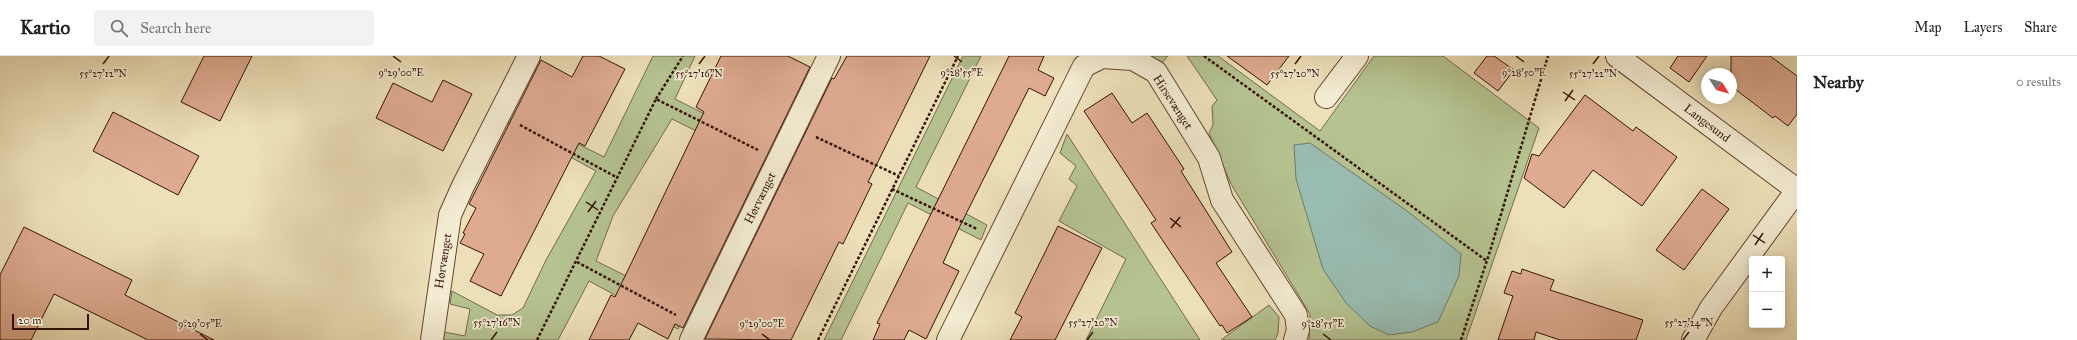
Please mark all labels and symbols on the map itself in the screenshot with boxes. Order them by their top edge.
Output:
text: 9°29'00"E [378,67,424,79]
text: 9°28'55"E [941,67,983,79]
text: 9°28'50"E [1502,67,1546,79]
text: 55°27'12"N [79,68,127,80]
text: 55°27'16"N [675,68,723,80]
text: 55°27'20"N [1270,68,1320,80]
text: 55°27'22"N [1569,68,1618,80]
north arrow [1701,68,1737,104]
street label: Hirsevænget [1149,72,1196,133]
street label: Langesund [1680,101,1733,146]
street label: Hørvænget [741,169,780,227]
street label: Hørvænget [432,232,455,290]
scale bar [12,312,89,331]
text: 55°27'16"N [473,317,521,329]
text: 55°27'20"N [1068,317,1118,329]
text: 55°27'24"N [1664,317,1714,329]
text: 9°29'05"E [178,318,222,330]
text: 9°29'00"E [739,318,785,330]
text: 9°28'55"E [1302,318,1344,330]

